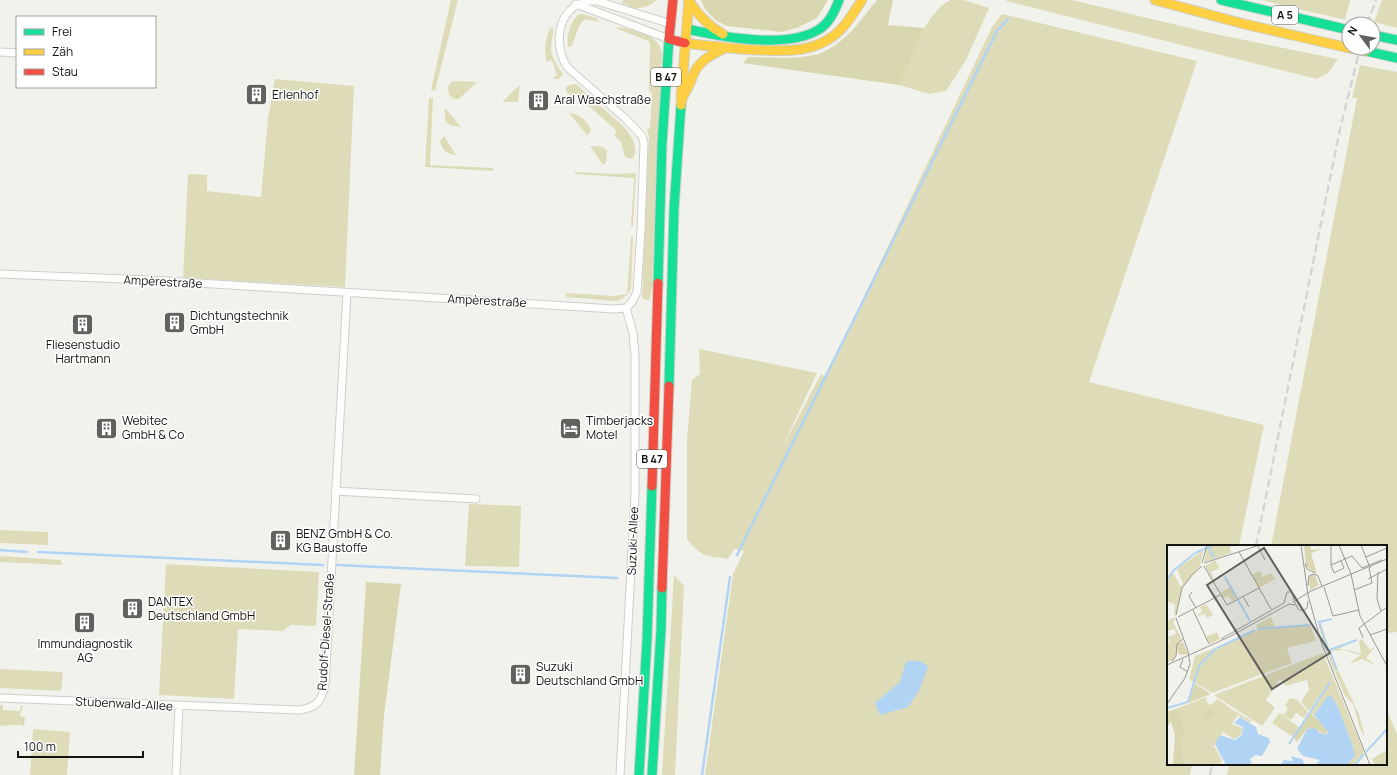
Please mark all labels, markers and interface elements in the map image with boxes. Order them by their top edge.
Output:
road number: A 5 [1272,6,1298,24]
legend [16,16,156,88]
north arrow [1341,16,1381,56]
text: Frei [52,23,72,40]
text: N [1344,23,1361,38]
text: Zäh [52,43,73,60]
text: Stau [52,63,78,80]
road number: B 47 [651,68,681,86]
building icon: Erlenhof [244,82,270,108]
place label: Erlenhof [272,86,319,103]
building icon: Aral Waschstraße [526,87,552,113]
place label: Aral Waschstraße [554,91,651,108]
street label: Ampèrestraße [123,271,203,292]
street label: Ampèrestraße [447,290,527,311]
place label: Dichtungstechnik GmbH [190,307,289,338]
building icon: Dichtungstechnik GmbH [161,310,187,336]
building icon: Fliesenstudio Hartmann [70,311,96,337]
place label: Fliesenstudio Hartmann [46,336,120,367]
place label: Webitec GmbH & Co [122,412,184,443]
place label: Timberjacks Motel [586,412,653,443]
building icon: Webitec GmbH & Co [93,415,119,441]
hotel icon: Timberjacks Motel [557,415,583,441]
road number: B 47 [637,450,667,468]
street label: Suzuki-Allee [623,506,642,576]
place label: BENZ GmbH & Co. KG Baustoffe [296,525,393,556]
building icon: BENZ GmbH & Co. KG Baustoffe [268,528,294,554]
inset map [1167,545,1387,765]
street label: Rudolf-Diesel-Straße [313,573,338,691]
place label: DANTEX Deutschland GmbH [148,593,255,624]
building icon: DANTEX Deutschland GmbH [119,596,145,622]
building icon: Immundiagnostik AG [72,610,98,636]
place label: Immundiagnostik AG [37,635,134,666]
place label: Suzuki Deutschland GmbH [536,658,643,689]
building icon: Suzuki Deutschland GmbH [507,661,533,687]
street label: Stubenwald-Allee [75,692,173,715]
scale bar [18,733,143,759]
text: 100 m [24,738,56,755]

